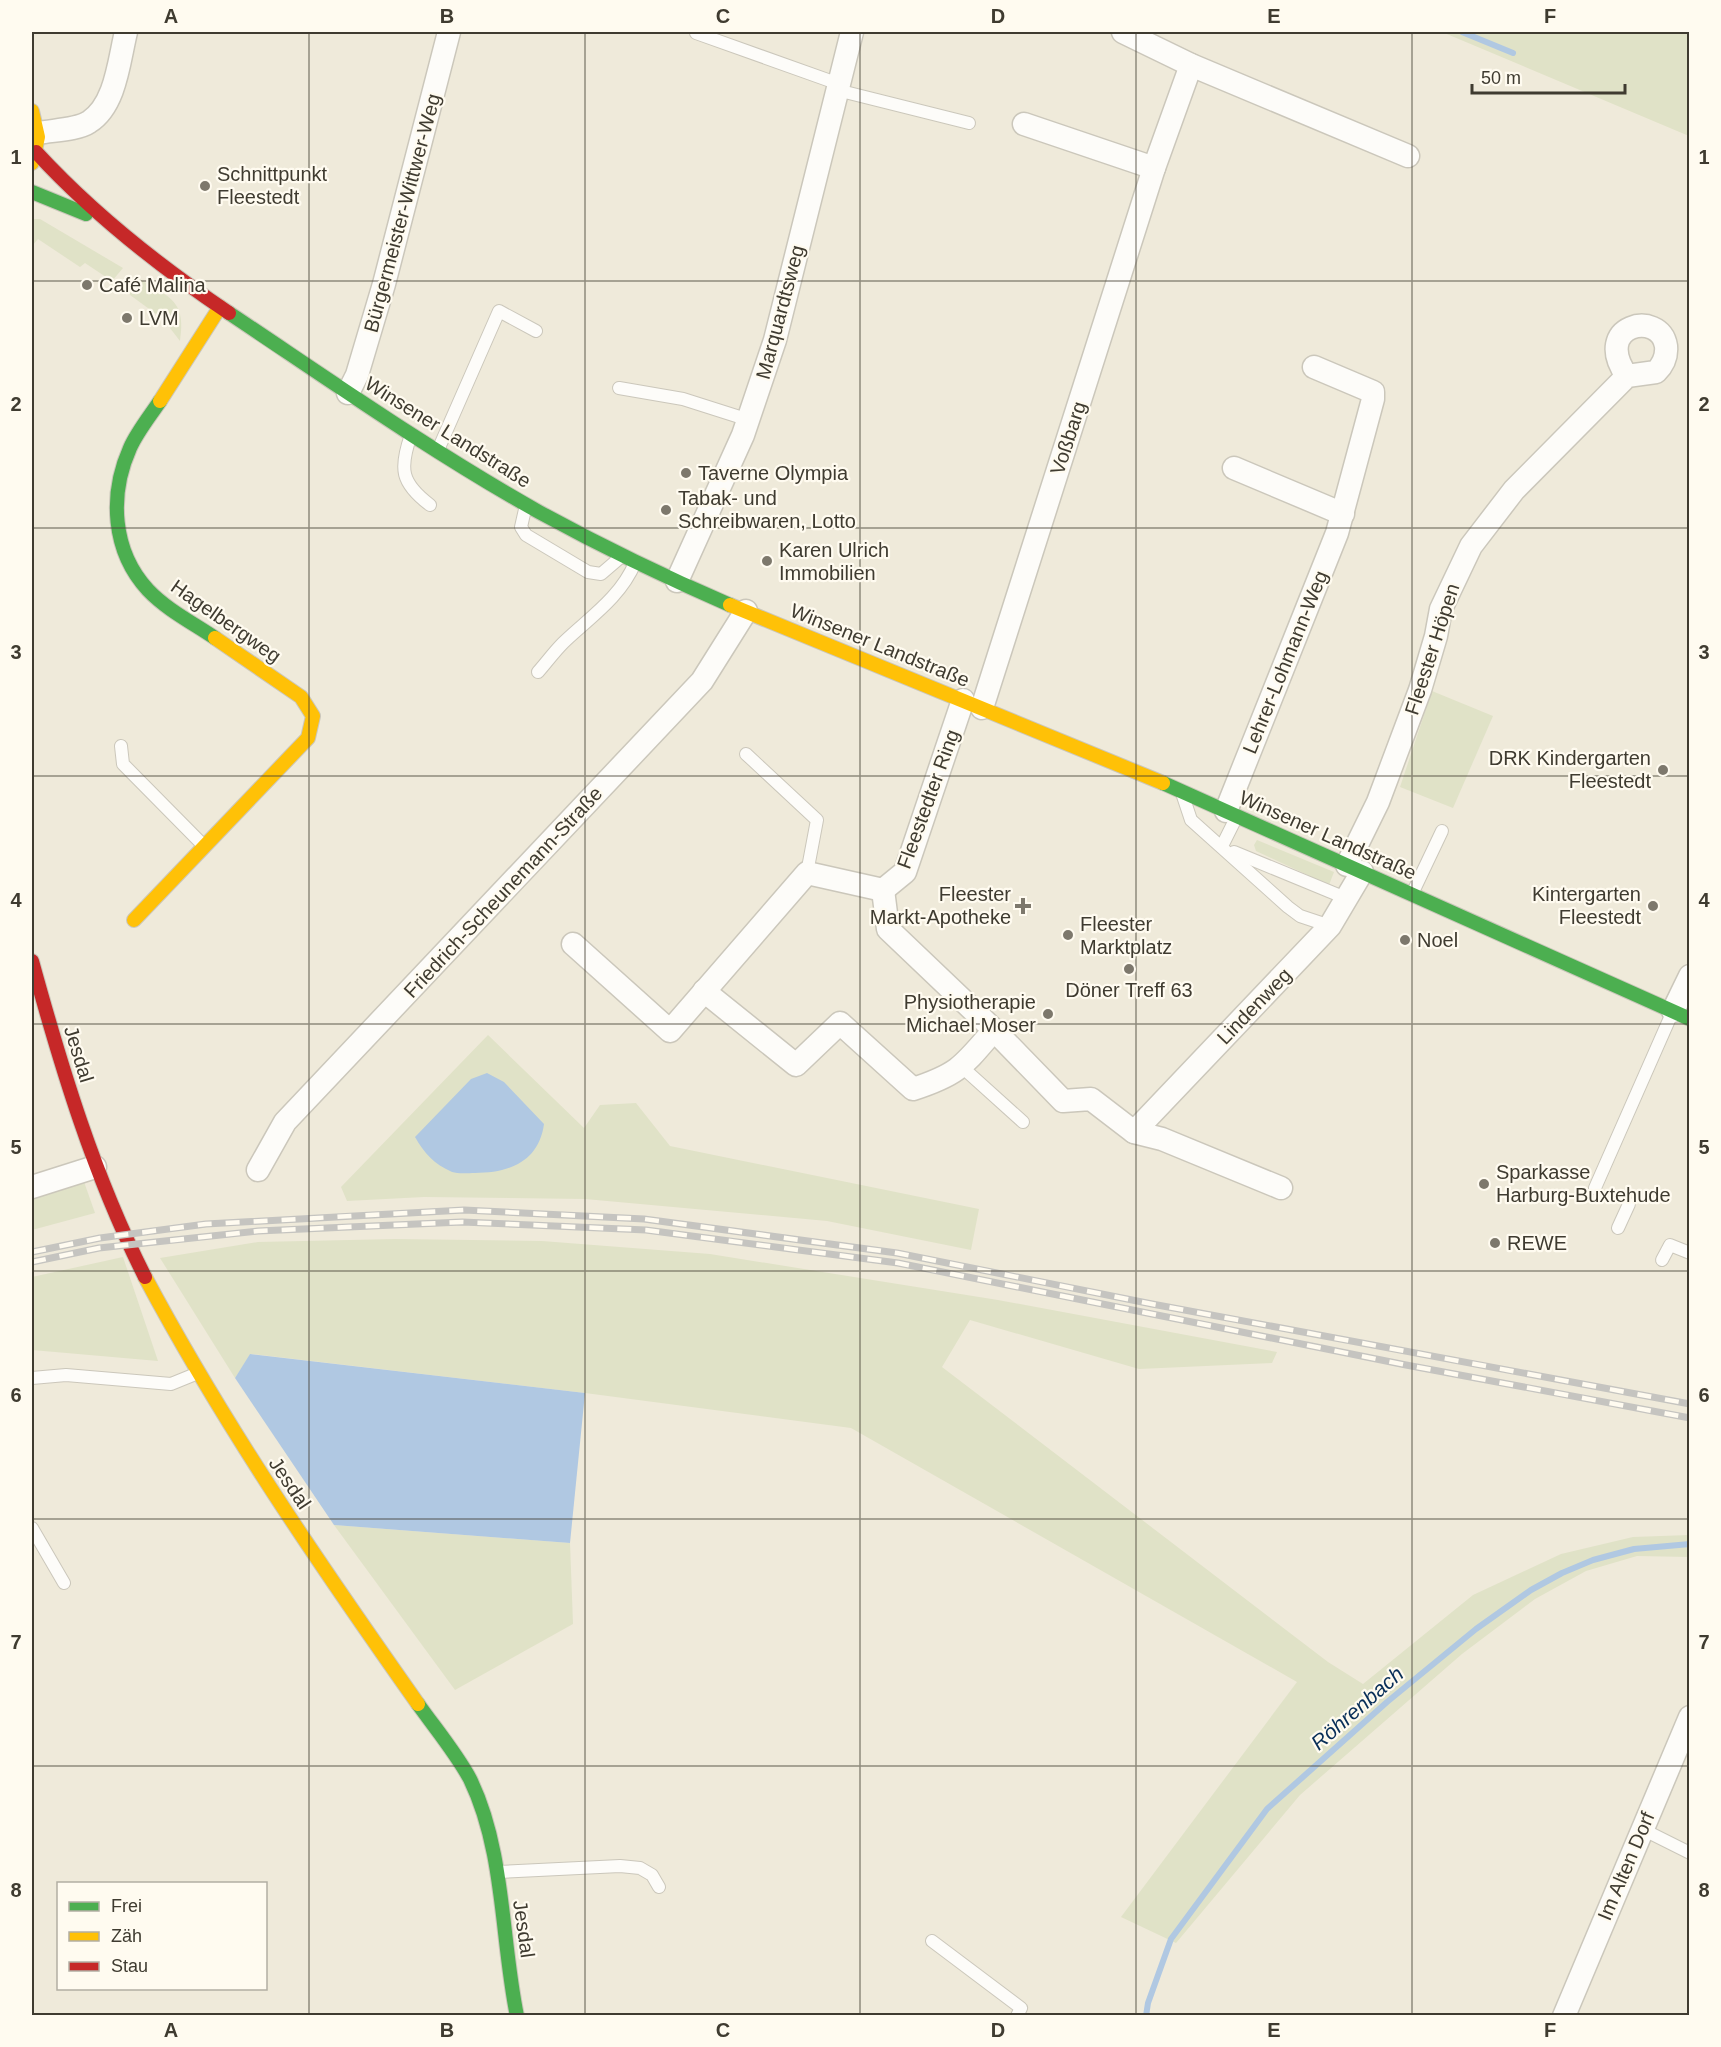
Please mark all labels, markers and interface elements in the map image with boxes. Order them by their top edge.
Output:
text: A [164,5,178,27]
text: B [440,5,454,27]
text: C [716,5,730,27]
text: D [991,5,1005,27]
text: E [1267,5,1281,27]
text: F [1544,5,1556,27]
scale bar [1472,57,1625,95]
text: 50 m [1481,68,1521,88]
street label: Bürgermeister-Wittwer-Weg [359,91,445,335]
text: 1 [10,146,22,168]
text: 1 [1698,146,1710,168]
place label: Schnittpunkt Fleestedt [217,163,328,208]
marker: Schnittpunkt Fleestedt [198,179,212,193]
street label: Marquardtsweg [752,243,808,381]
place label: Café Malina [99,274,207,296]
marker: Café Malina [80,278,94,292]
place label: LVM [139,307,179,329]
marker: LVM [120,311,134,325]
street label: Winsener Landstraße [361,372,535,492]
text: 2 [10,393,22,415]
text: 2 [1698,393,1710,415]
street label: Voßbarg [1046,399,1090,477]
place label: Taverne Olympia [698,462,849,484]
marker: Taverne Olympia [679,466,693,480]
place label: Tabak- und Schreibwaren, Lotto [678,487,856,532]
marker: Tabak- und Schreibwaren, Lotto [659,503,673,517]
place label: Karen Ulrich Immobilien [779,539,889,584]
marker: Karen Ulrich Immobilien [760,554,774,568]
street label: Lehrer-Lohmann-Weg [1238,567,1332,757]
street label: Hagelbergweg [167,575,285,667]
street label: Fleester Höpen [1400,581,1464,717]
street label: Winsener Landstraße [787,599,973,691]
text: 3 [10,641,22,663]
text: 3 [1698,641,1710,663]
street label: Fleestedter Ring [893,726,963,872]
place label: DRK Kindergarten Fleestedt [1489,747,1651,792]
marker: DRK Kindergarten Fleestedt [1656,763,1670,777]
street label: Friedrich-Scheunemann-Straße [399,782,607,1002]
street label: Winsener Landstraße [1236,786,1420,884]
place label: Fleester Markt-Apotheke [870,883,1011,928]
place label: Kintergarten Fleestedt [1532,883,1641,928]
text: 4 [10,889,22,911]
text: 4 [1698,889,1710,911]
marker: Fleester Markt-Apotheke [1016,899,1030,913]
marker: Kintergarten Fleestedt [1646,899,1660,913]
place label: Fleester Marktplatz [1080,913,1172,958]
marker: Fleester Marktplatz [1061,928,1075,942]
place label: Noel [1417,929,1458,951]
marker: Noel [1398,933,1412,947]
marker: Döner Treff 63 [1122,962,1136,976]
street label: Lindenweg [1212,964,1296,1048]
place label: Döner Treff 63 [1065,979,1193,1001]
place label: Physiotherapie Michael Moser [904,991,1036,1036]
marker: Physiotherapie Michael Moser [1041,1007,1055,1021]
street label: Jesdal [60,1023,98,1085]
text: 5 [10,1136,22,1158]
text: 5 [1698,1136,1710,1158]
place label: Sparkasse Harburg-Buxtehude [1496,1161,1671,1206]
marker: Sparkasse Harburg-Buxtehude [1477,1177,1491,1191]
place label: REWE [1507,1232,1567,1254]
marker: REWE [1488,1236,1502,1250]
text: 6 [10,1384,22,1406]
text: 6 [1698,1384,1710,1406]
street label: Jesdal [265,1453,315,1513]
text: 7 [10,1631,22,1653]
text: 7 [1698,1631,1710,1653]
water label: Röhrenbach [1306,1662,1408,1754]
street label: Im Alten Dorf [1593,1808,1659,1924]
text: 8 [10,1879,22,1901]
text: 8 [1698,1879,1710,1901]
legend [57,1882,267,1990]
text: Frei [111,1896,142,1916]
street label: Jesdal [509,1899,539,1959]
text: Zäh [111,1926,142,1946]
text: Stau [111,1956,148,1976]
text: A [164,2019,178,2041]
text: B [440,2019,454,2041]
text: C [716,2019,730,2041]
text: D [991,2019,1005,2041]
text: E [1267,2019,1281,2041]
text: F [1544,2019,1556,2041]

